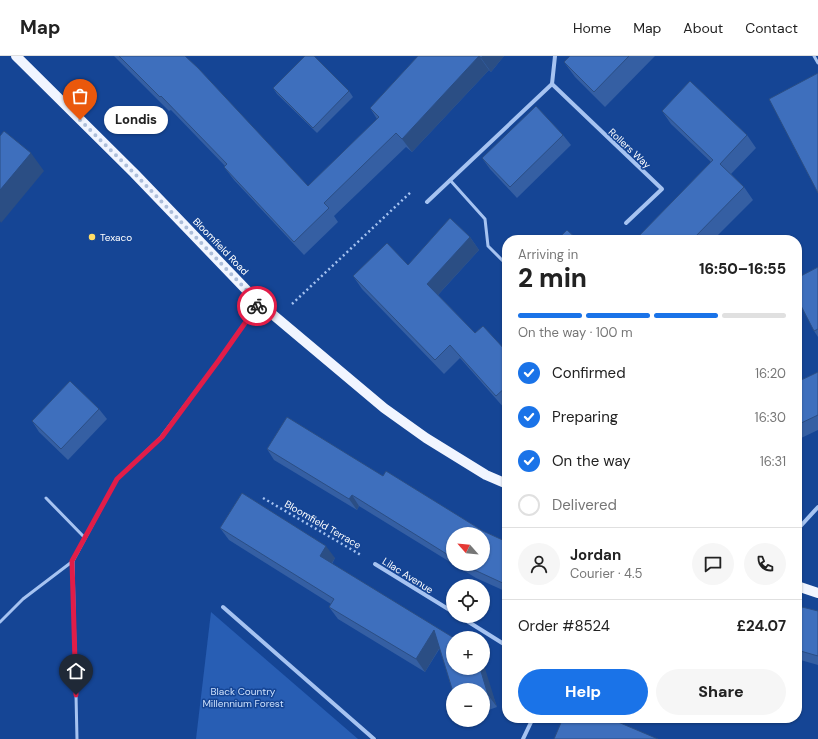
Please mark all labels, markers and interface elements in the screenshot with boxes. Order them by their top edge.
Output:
text: Map [20,15,60,40]
text: Home [573,19,611,37]
text: Map [633,19,661,37]
text: About [683,19,723,37]
text: Contact [745,19,798,37]
pin [63,79,97,120]
icon: bag [69,85,91,107]
callout: Londis [104,106,168,134]
text: Londis [115,111,157,128]
street label: Rollers Way [606,125,654,172]
street label: Bloomfield Road [190,215,251,278]
place label: Texaco [100,231,132,244]
marker: Texaco [87,232,97,242]
text: Arriving in [518,246,578,263]
text: 16:50–16:55 [699,259,786,279]
text: 2 min [518,261,587,295]
courier [237,286,277,326]
icon: bike [246,295,268,317]
text: On the way · 100 m [518,324,633,341]
icon: check [518,362,540,384]
text: Confirmed [552,363,626,383]
text: 16:20 [755,365,786,382]
icon: check [518,406,540,428]
text: Preparing [552,407,618,427]
text: 16:30 [755,409,786,426]
icon: check [518,450,540,472]
text: On the way [552,451,631,471]
text: 16:31 [760,453,786,470]
text: Delivered [552,495,617,515]
street label: Bloomfield Terrace [282,497,364,552]
north arrow [446,527,490,571]
map controls [446,527,490,727]
button: person [518,543,560,585]
button: chat [692,543,734,585]
button: phone [744,543,786,585]
text: Jordan [570,545,621,565]
street label: Lilac Avenue [380,555,436,596]
text: Courier · 4.5 [570,565,643,582]
button: locate [446,579,490,623]
text: Order #8524 [518,616,610,636]
text: £24.07 [737,616,786,636]
button: + [446,631,490,675]
pin [59,654,93,695]
icon: home [65,660,87,682]
button: Help [518,669,648,715]
button: Share [656,669,786,715]
button: − [446,683,490,727]
park label: Black Country Millennium Forest [202,685,284,710]

